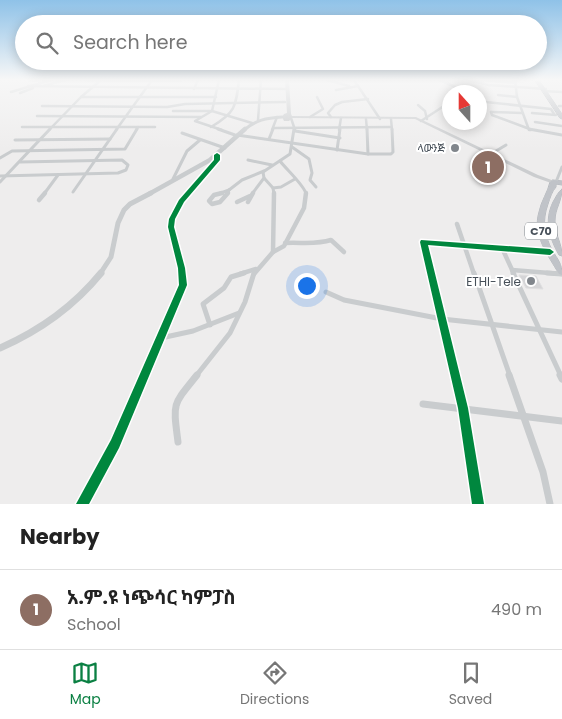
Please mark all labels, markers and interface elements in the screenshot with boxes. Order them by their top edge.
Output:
search box [15,15,547,70]
icon: search [33,29,61,57]
text: Search here [73,29,187,56]
north arrow [442,85,487,130]
place label: ላውንጅ [418,140,445,156]
marker: ላውንጅ [449,142,461,154]
pin: 1 [472,148,504,186]
road number: C70 [525,222,557,240]
your location [294,273,320,299]
place label: ETHI-Tele [466,273,521,290]
marker: ETHI-Tele [525,275,537,287]
text: Nearby [20,522,100,551]
text: አ.ም.ዩ ነጭሳር ካምፓስ [67,584,236,611]
text: 1 [33,598,39,621]
text: 490 m [491,598,542,621]
text: School [67,613,121,636]
tab: Map [70,659,101,710]
tab: Directions [240,659,309,710]
tab: Saved [449,659,492,710]

